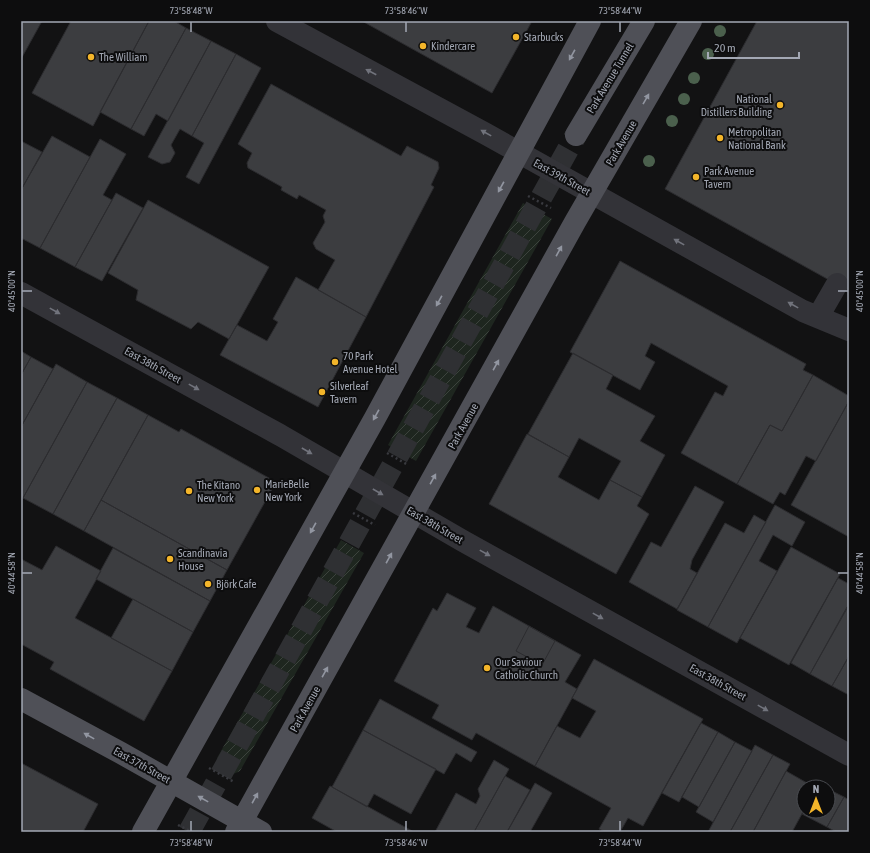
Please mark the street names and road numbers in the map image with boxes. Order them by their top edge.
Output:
street label: Park Avenue Tunnel [584,41,636,115]
street label: Park Avenue [603,118,639,168]
street label: East 39th Street [532,157,592,197]
street label: East 38th Street [123,345,183,385]
street label: Park Avenue [446,401,480,451]
street label: East 38th Street [405,504,465,546]
street label: East 38th Street [688,662,748,702]
street label: Park Avenue [288,684,322,734]
street label: East 37th Street [112,745,172,785]

